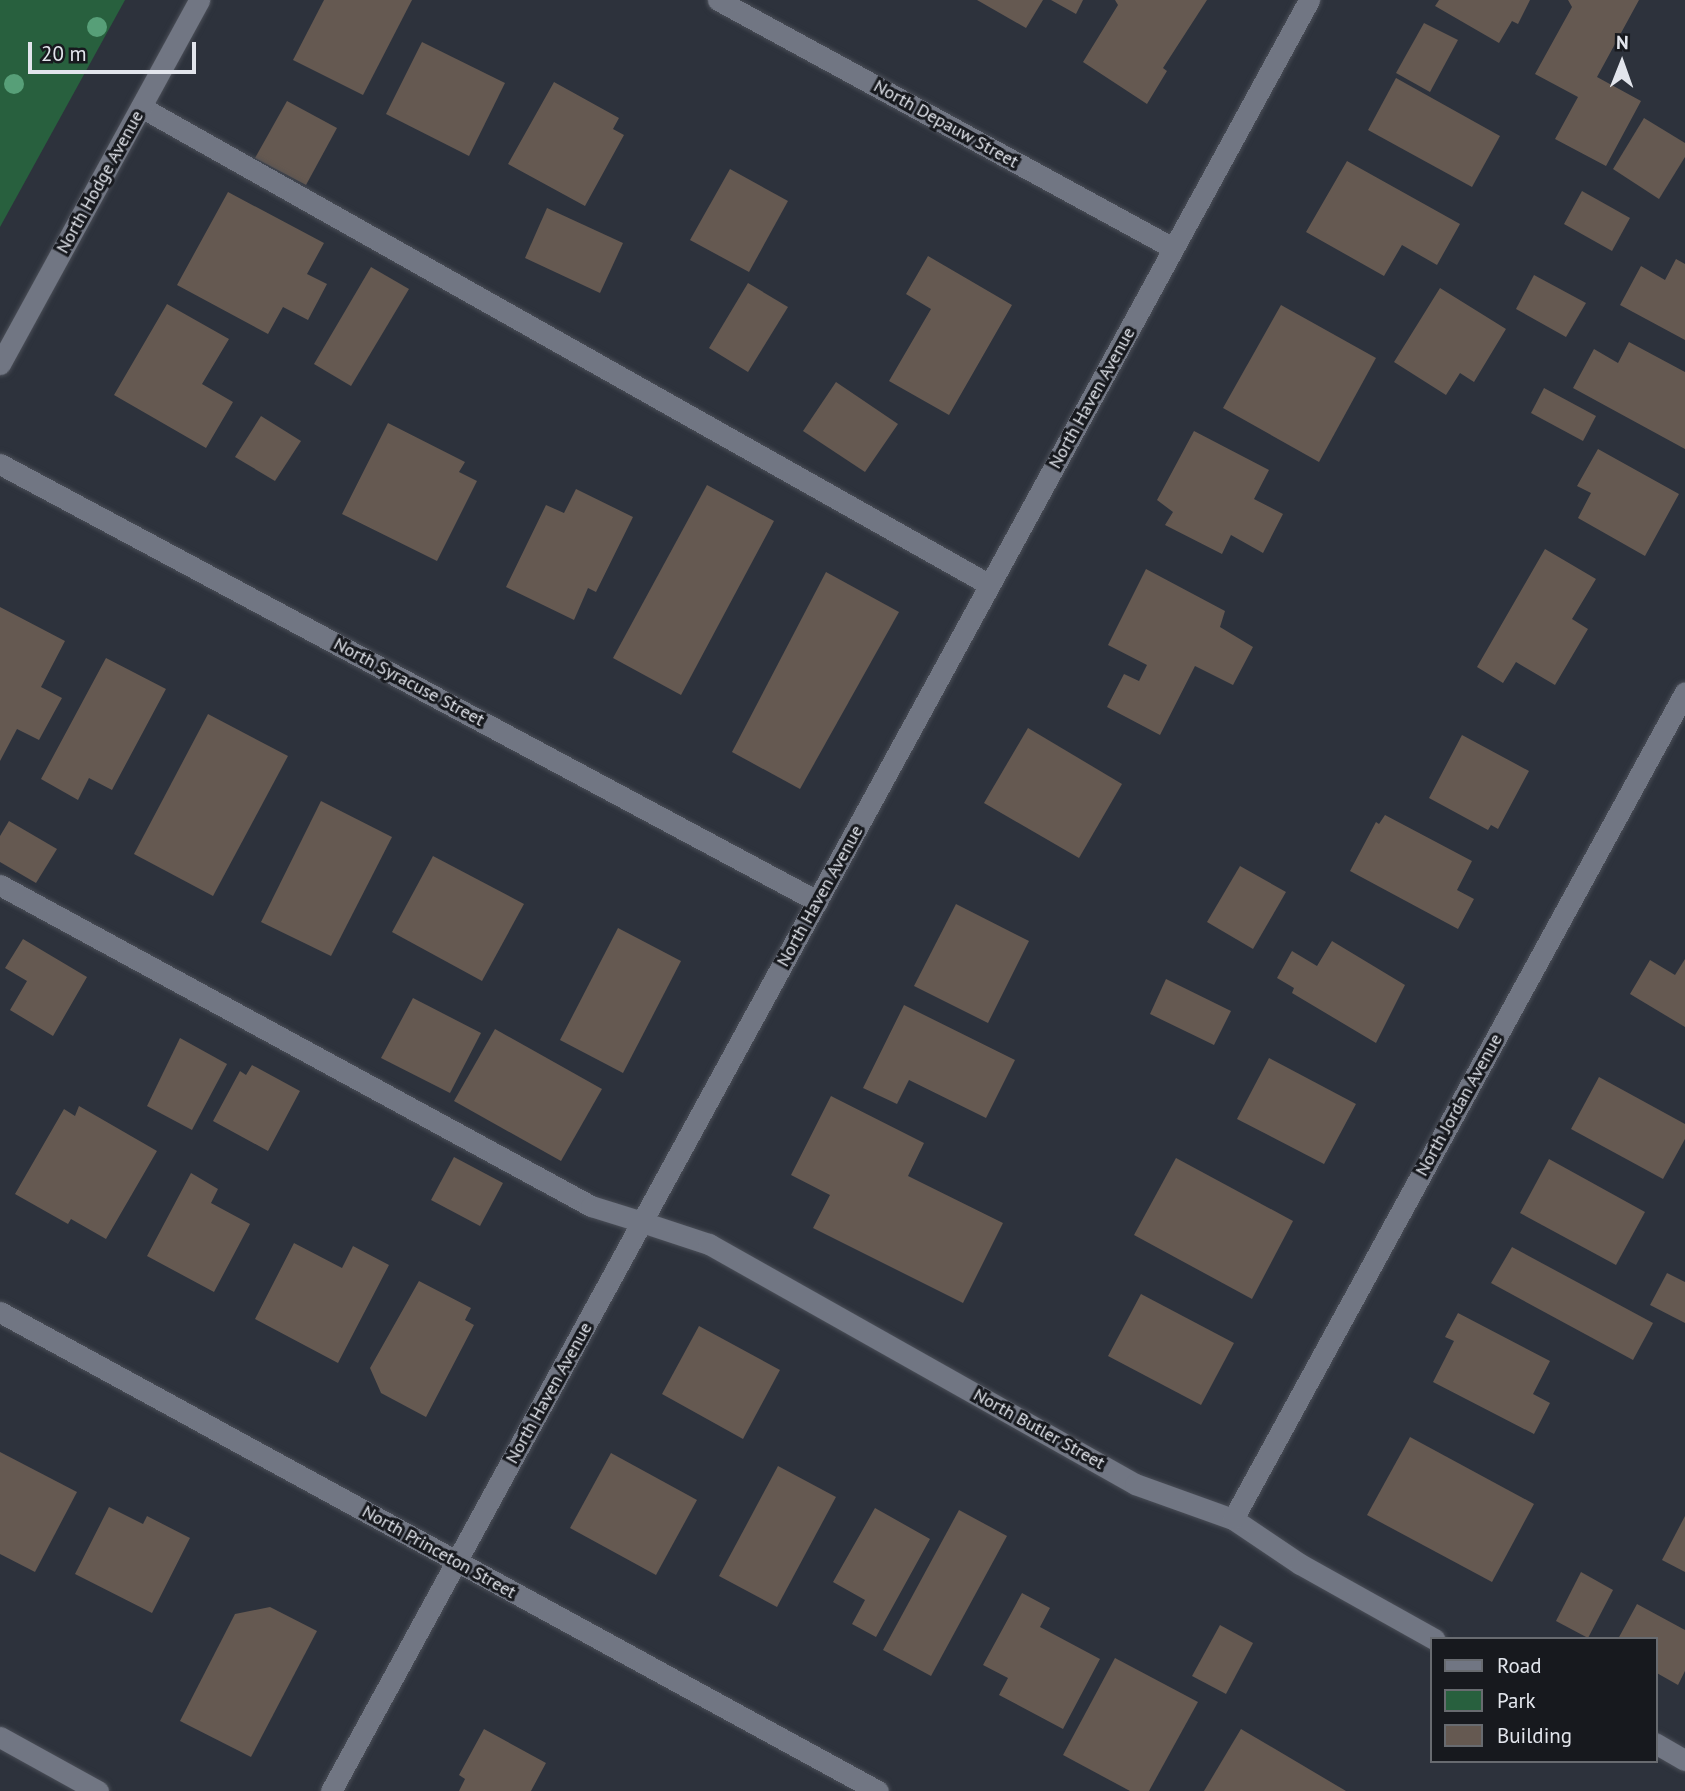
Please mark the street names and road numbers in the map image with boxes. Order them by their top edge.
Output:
street label: North Depauw Street [870,75,1022,173]
street label: North Hodge Avenue [52,107,148,257]
street label: North Haven Avenue [1044,323,1140,473]
street label: North Syracuse Street [330,633,488,731]
street label: North Haven Avenue [772,821,868,971]
street label: North Jordan Avenue [1411,1030,1507,1180]
street label: North Haven Avenue [501,1318,597,1468]
street label: North Butler Street [970,1384,1108,1474]
street label: North Princeton Street [358,1501,520,1603]

